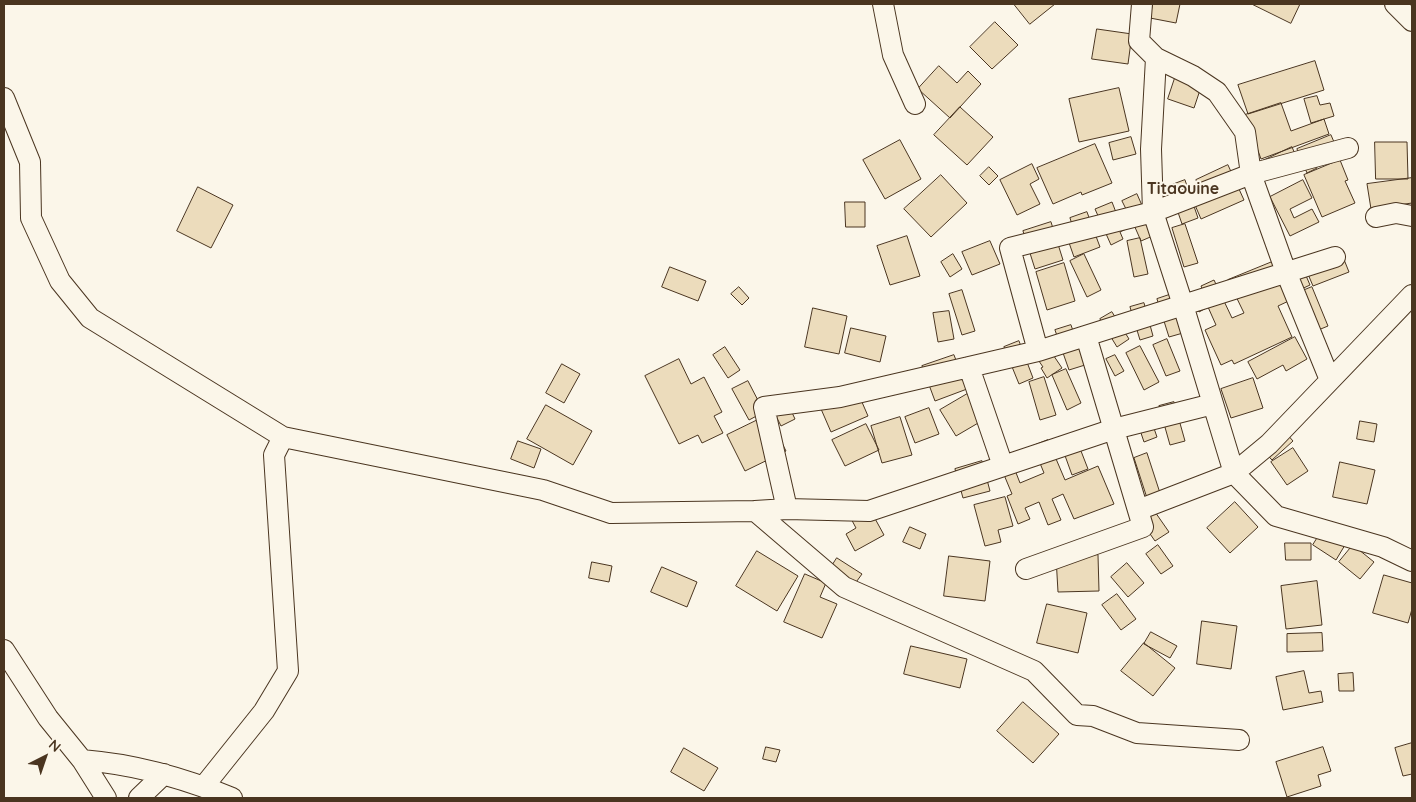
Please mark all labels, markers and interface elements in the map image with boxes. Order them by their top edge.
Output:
district label: Titaouine [1147,179,1219,199]
north arrow [20,732,70,782]
text: N [45,736,65,756]

